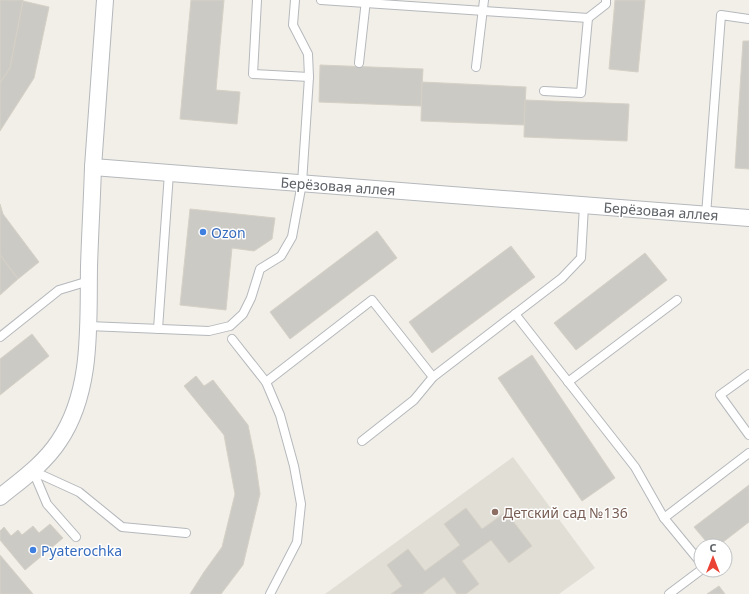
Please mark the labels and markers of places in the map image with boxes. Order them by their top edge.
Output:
place label: Ozon [211,223,246,242]
marker: Ozon [198,227,208,237]
place label: Детский сад №136 [503,503,628,522]
marker: Детский сад №136 [490,507,500,517]
place label: Pyaterochka [41,541,122,560]
marker: Pyaterochka [28,545,38,555]

